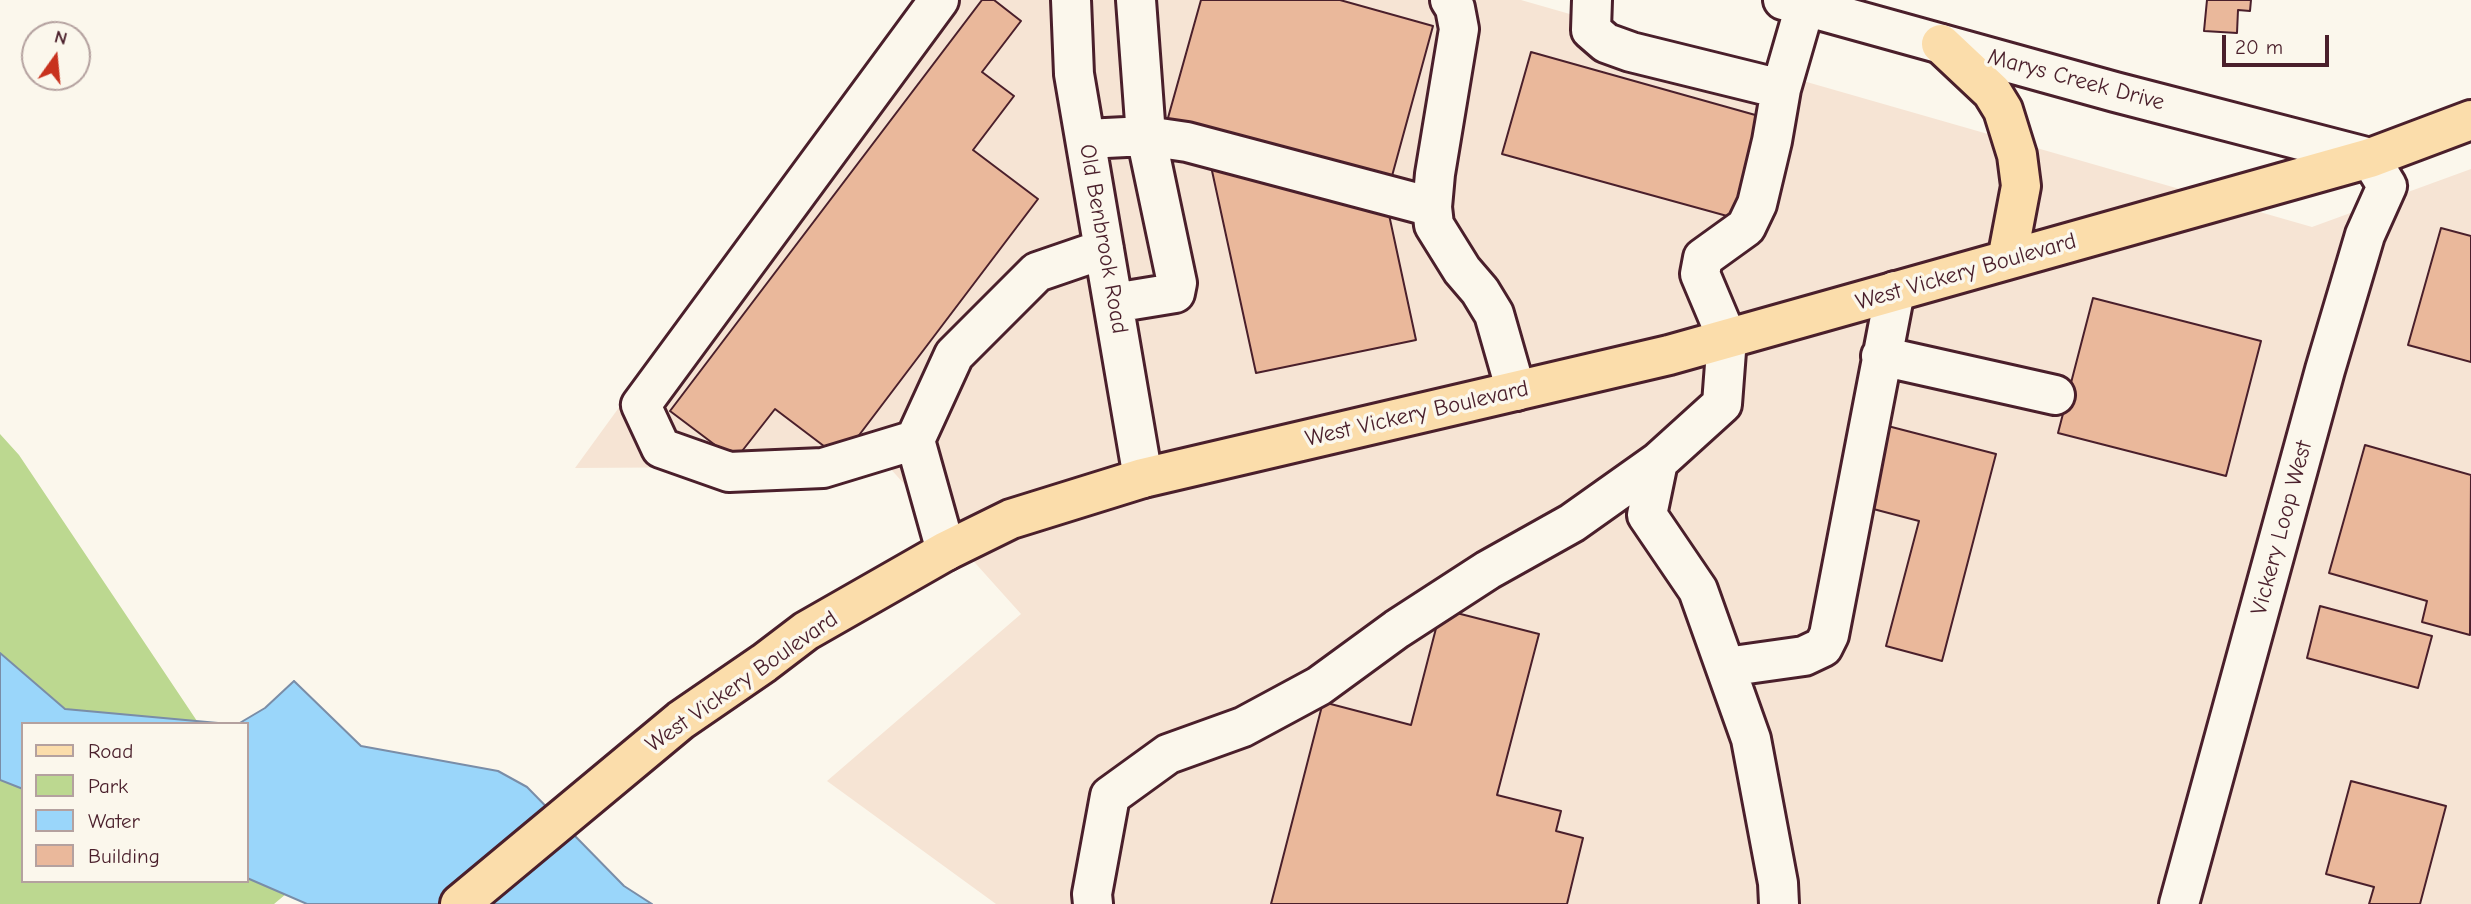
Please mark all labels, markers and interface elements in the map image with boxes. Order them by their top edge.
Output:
north arrow [21,21,91,91]
scale bar [2226,21,2333,65]
text: N [52,25,70,50]
text: 20 m [2235,35,2283,59]
street label: Marys Creek Drive [1985,43,2167,117]
street label: Old Benbrook Road [1073,142,1133,336]
street label: West Vickery Boulevard [1853,227,2079,317]
street label: West Vickery Boulevard [1303,375,1531,453]
street label: Vickery Loop West [2245,438,2319,618]
street label: West Vickery Boulevard [641,605,843,759]
legend [21,722,248,883]
text: Road [88,739,133,763]
text: Park [88,774,128,798]
text: Water [88,809,140,833]
text: Building [88,844,160,868]

